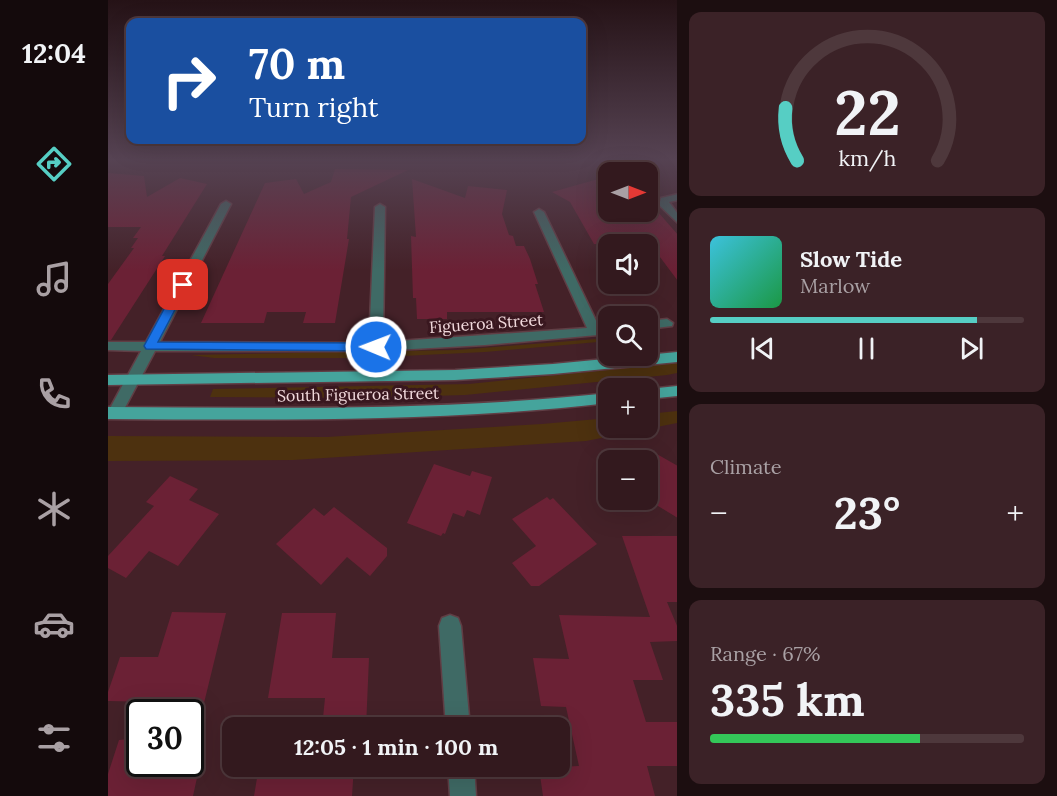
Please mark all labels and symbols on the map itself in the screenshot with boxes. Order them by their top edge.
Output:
north arrow [598,162,658,222]
pin [157,259,208,310]
street label: Figueroa Street [428,309,544,337]
position arrow [344,315,408,379]
street label: South Figueroa Street [277,383,440,405]
speed limit sign: 30 [126,699,204,777]

